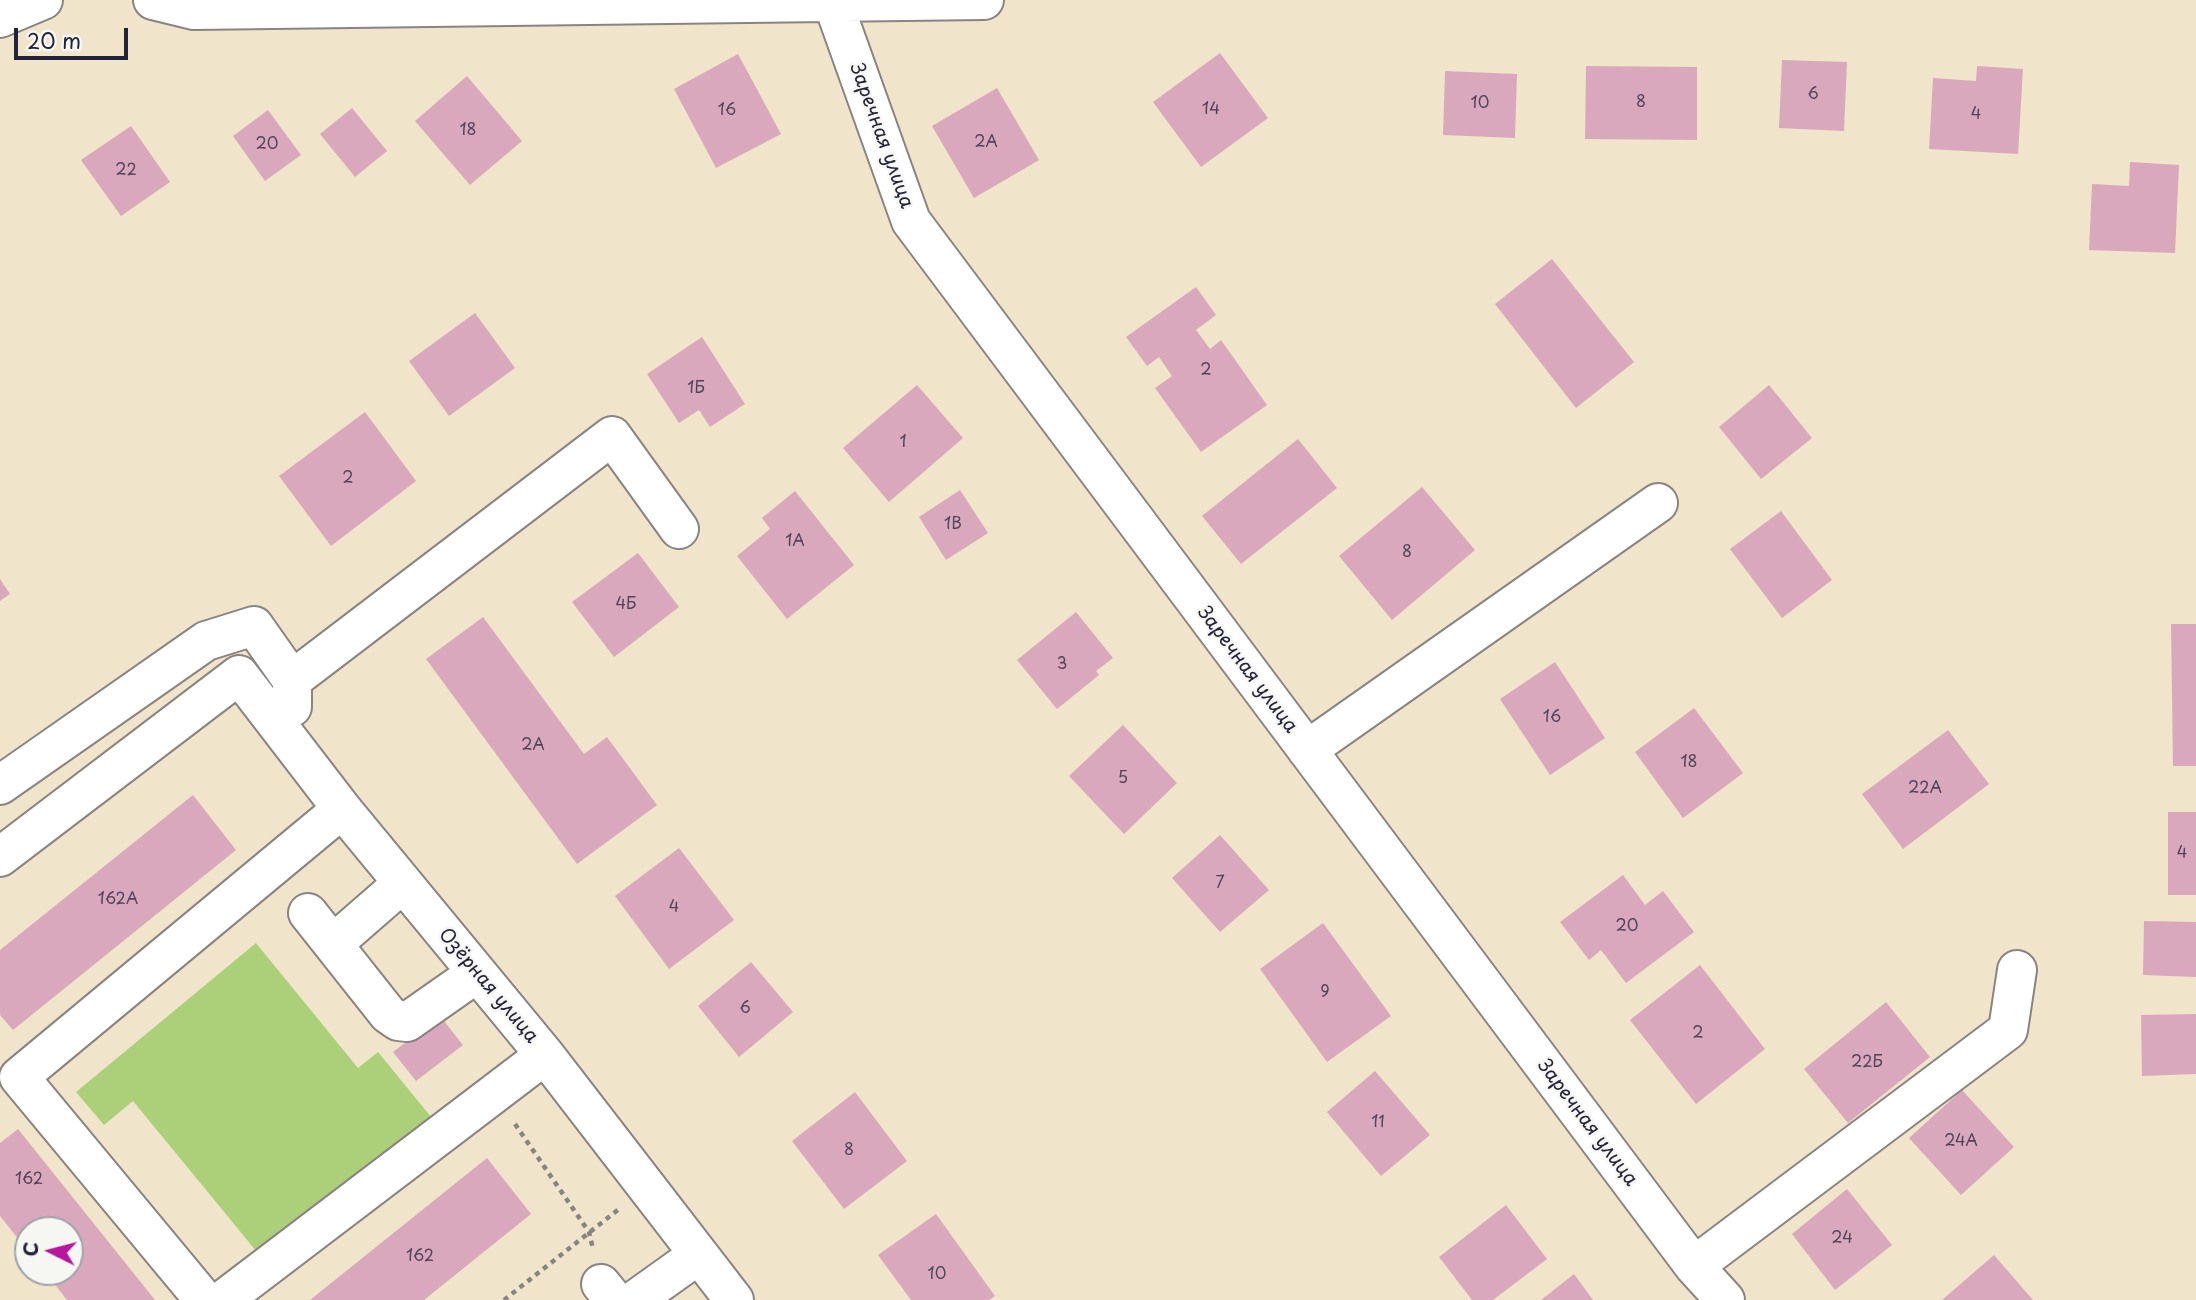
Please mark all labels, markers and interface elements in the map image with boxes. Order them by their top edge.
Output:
scale bar [18,14,131,58]
text: 20 m [27,24,81,56]
street label: Заречная улица [844,60,918,212]
house number: 6 [1807,85,1819,105]
house number: 8 [1636,93,1646,113]
house number: 10 [1471,94,1489,114]
house number: 14 [1202,100,1220,120]
house number: 16 [718,101,736,121]
house number: 4 [1971,105,1981,125]
house number: 18 [459,121,477,141]
house number: 2А [974,133,998,153]
house number: 20 [256,135,278,155]
house number: 22 [115,161,137,181]
house number: 2 [1200,361,1212,381]
house number: 1Б [687,379,705,399]
house number: 1 [899,433,907,453]
house number: 2 [342,469,354,489]
house number: 1В [944,515,962,535]
house number: 1А [785,532,805,552]
house number: 8 [1402,543,1412,563]
house number: 4Б [616,595,636,615]
street label: Заречная улица [1192,602,1302,738]
house number: 3 [1057,655,1067,675]
house number: 16 [1543,708,1561,728]
house number: 2А [521,736,545,756]
house number: 18 [1680,753,1698,773]
house number: 5 [1118,769,1128,789]
house number: 22А [1908,779,1942,799]
house number: 4 [2177,844,2187,864]
house number: 7 [1215,874,1225,894]
house number: 162А [98,890,138,910]
house number: 4 [669,898,679,918]
house number: 20 [1616,917,1638,937]
street label: Озёрная улица [433,924,543,1048]
house number: 9 [1320,983,1330,1003]
house number: 6 [739,999,751,1019]
house number: 2 [1692,1024,1704,1044]
house number: 22Б [1851,1053,1883,1073]
street label: Заречная улица [1532,1055,1642,1191]
house number: 11 [1371,1113,1385,1133]
house number: 24А [1944,1132,1978,1152]
house number: 8 [844,1141,854,1161]
house number: 162 [15,1170,43,1190]
north arrow [14,1216,84,1286]
house number: 24 [1831,1229,1853,1249]
text: С [15,1240,45,1258]
house number: 162 [406,1247,434,1267]
house number: 10 [928,1265,946,1285]

